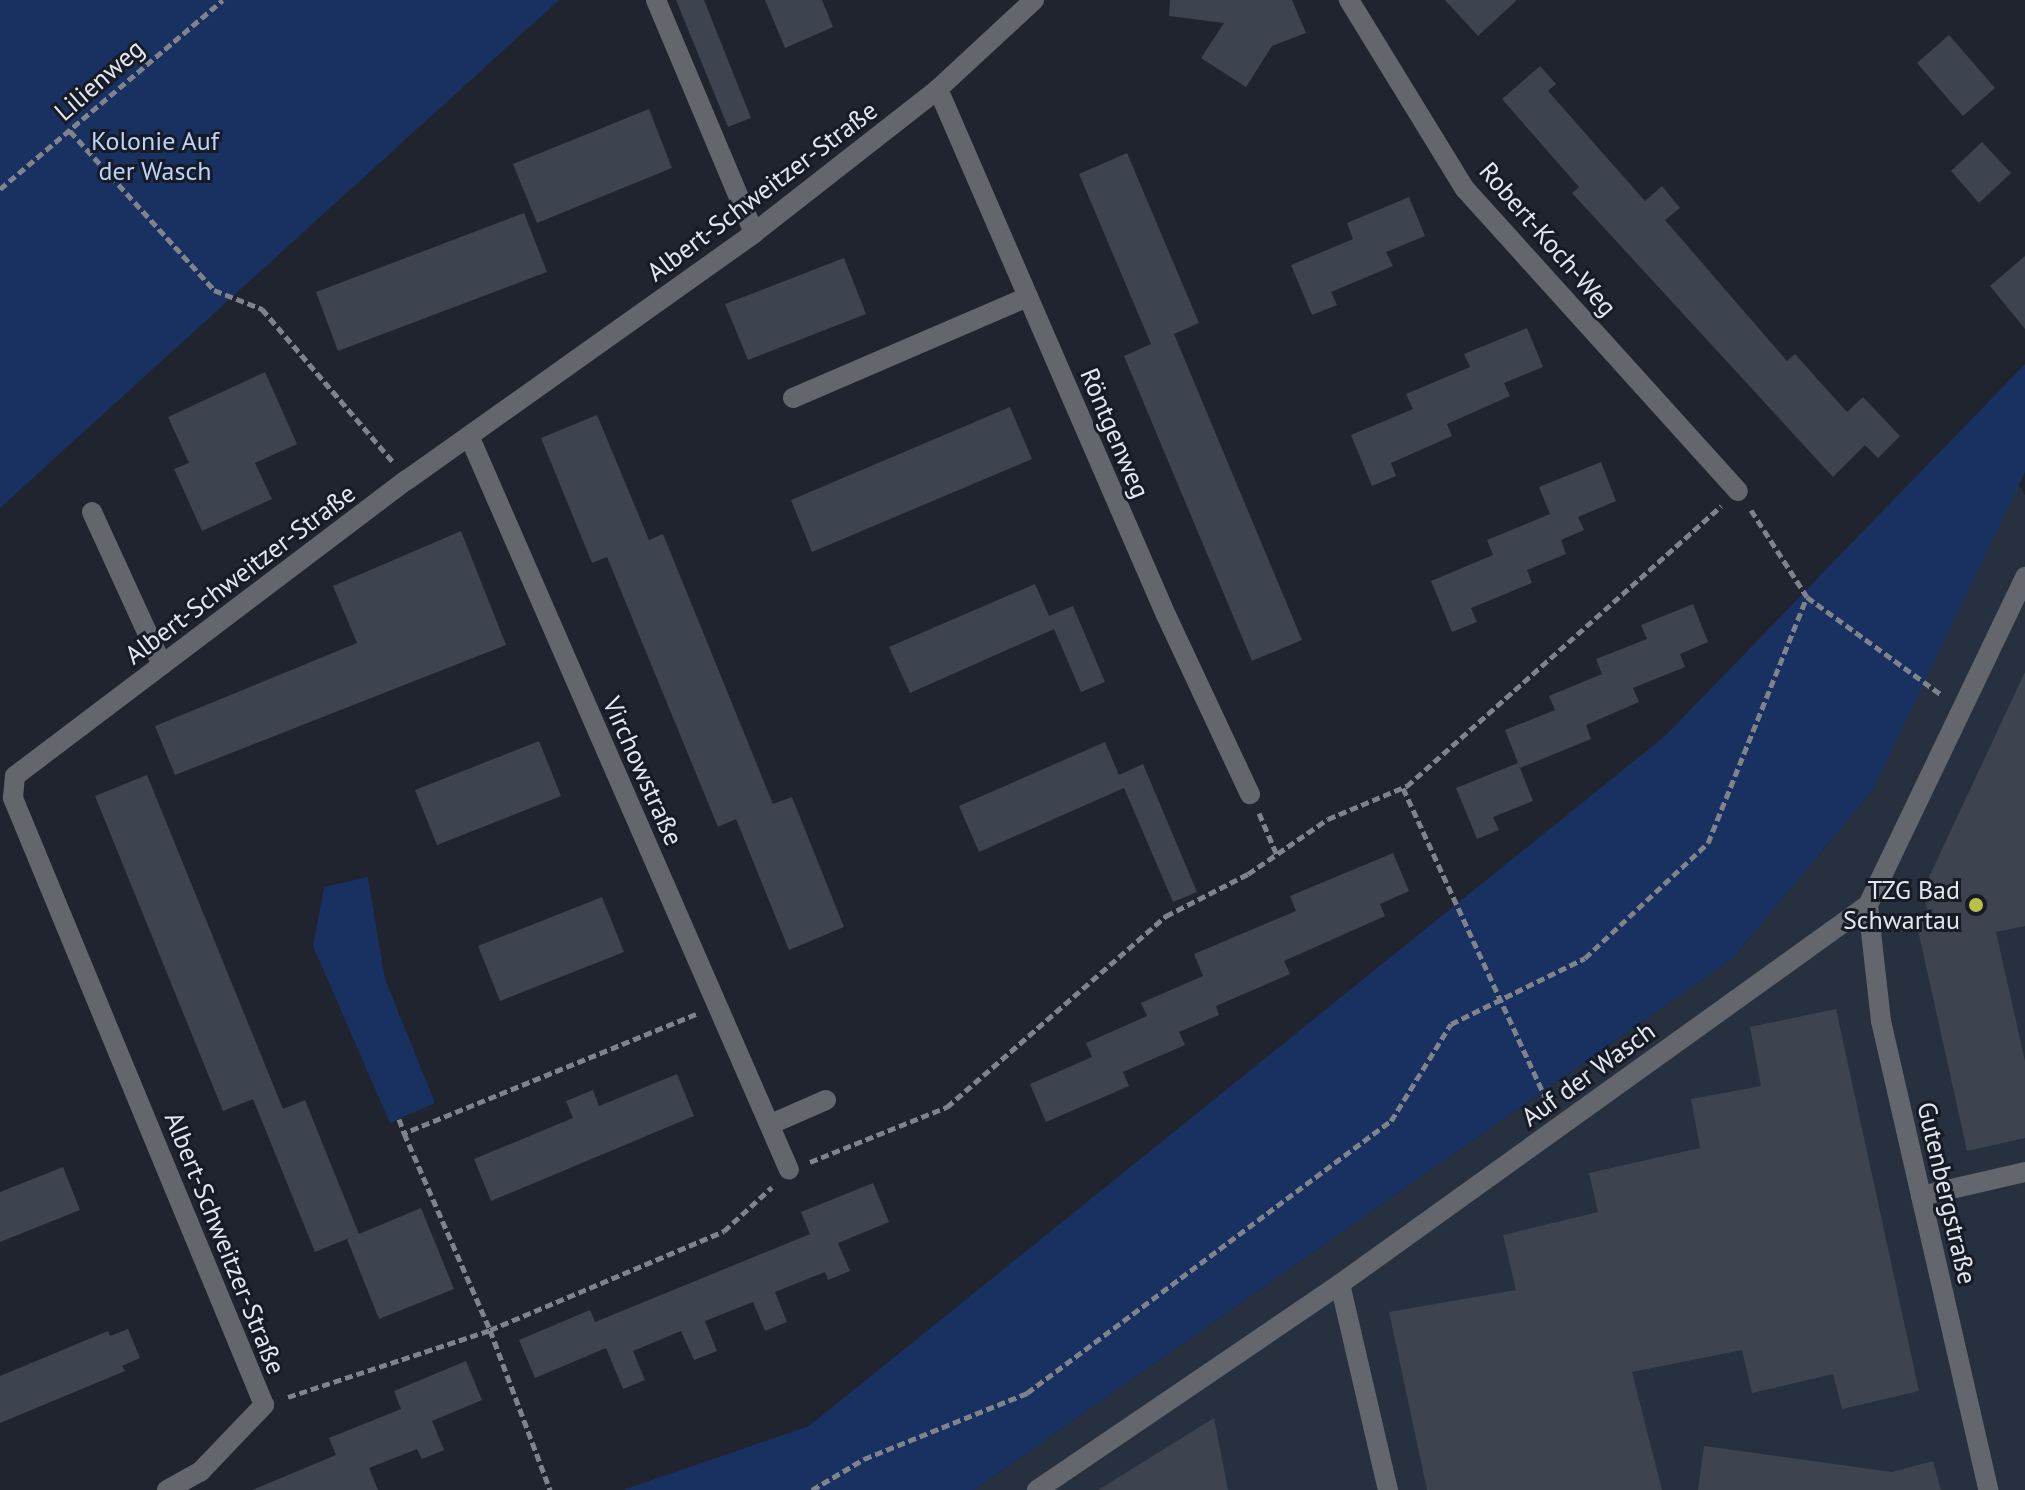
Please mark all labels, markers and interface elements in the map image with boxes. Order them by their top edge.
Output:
street label: Lilienweg [48,33,150,127]
street label: Albert-Schweitzer-Straße [641,94,883,288]
park label: Kolonie Auf der Wasch [91,125,219,186]
street label: Robert-Koch-Weg [1473,156,1623,322]
street label: Röntgenweg [1074,363,1156,503]
street label: Albert-Schweitzer-Straße [119,477,361,671]
street label: Virchowstraße [596,692,690,850]
place label: TZG Bad Schwartau [1843,874,1960,936]
marker: TZG Bad Schwartau [1967,896,1985,914]
street label: Auf der Wasch [1515,1015,1661,1133]
street label: Gutenbergstraße [1911,1099,1983,1287]
street label: Albert-Schweitzer-Straße [158,1107,292,1379]

